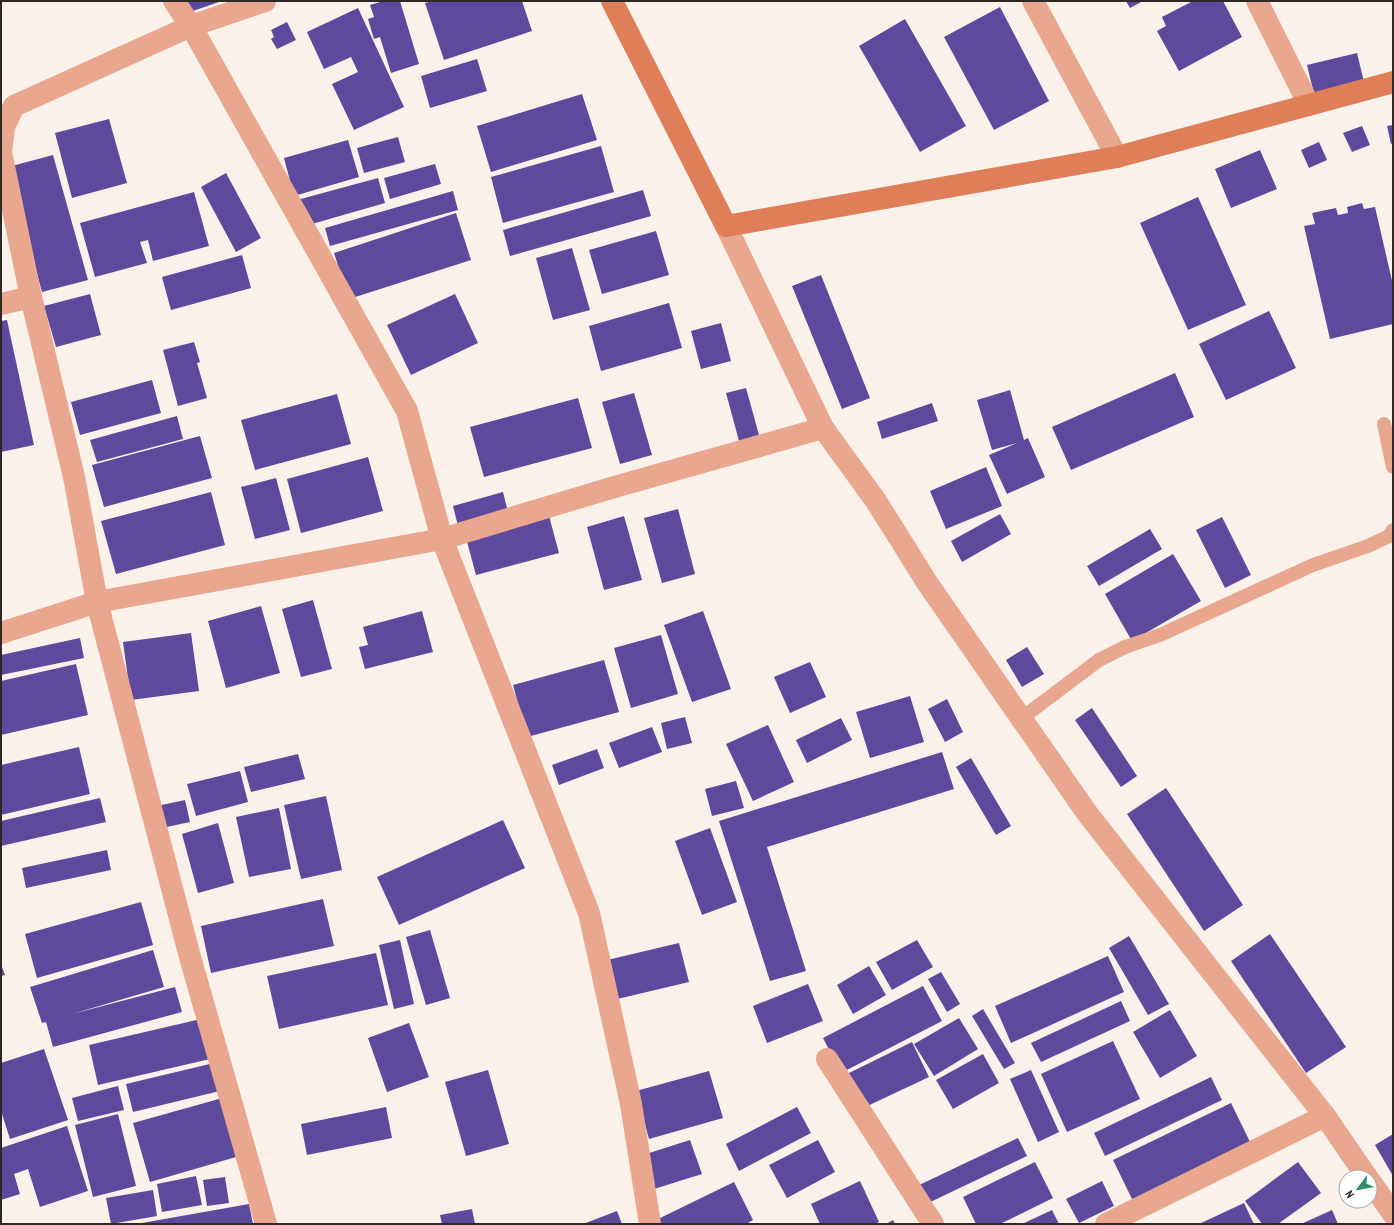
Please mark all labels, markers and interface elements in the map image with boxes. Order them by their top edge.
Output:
north arrow [1338,1169,1378,1209]
text: N [1342,1188,1357,1201]

